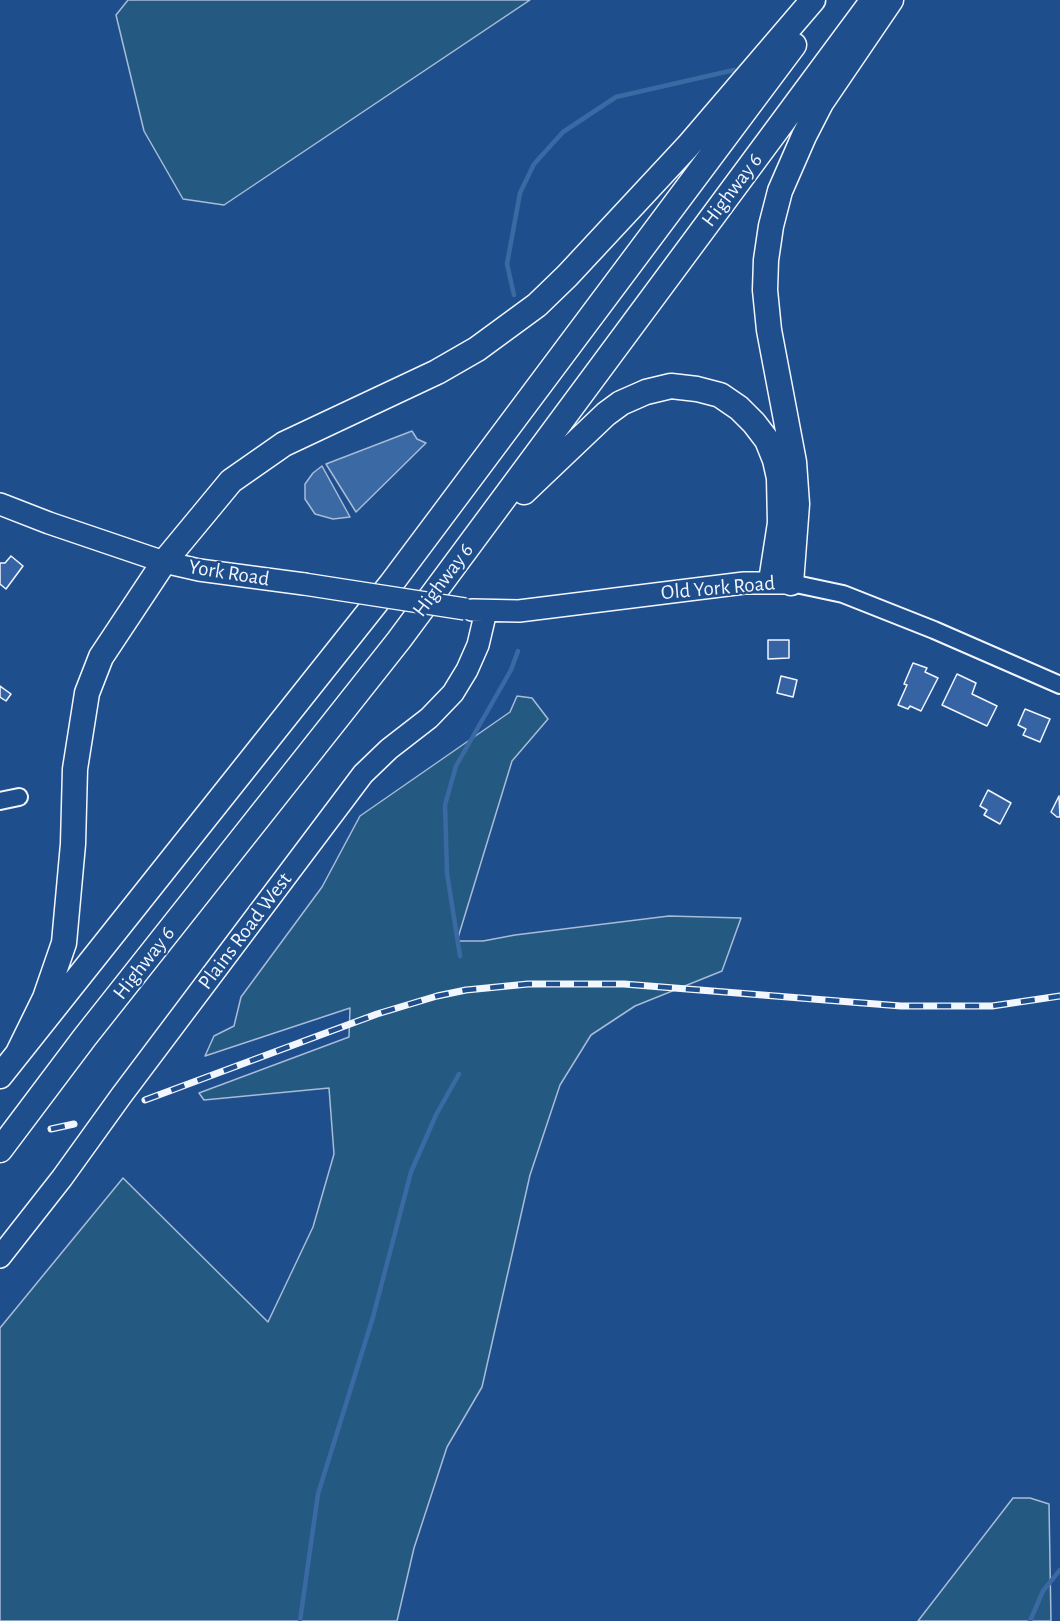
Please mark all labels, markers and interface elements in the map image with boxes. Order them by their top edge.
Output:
street label: Highway 6 [696,148,768,232]
street label: Highway 6 [407,538,479,622]
street label: York Road [187,554,271,592]
street label: Old York Road [660,570,776,606]
street label: Plains Road West [193,867,297,995]
street label: Highway 6 [108,921,180,1005]

